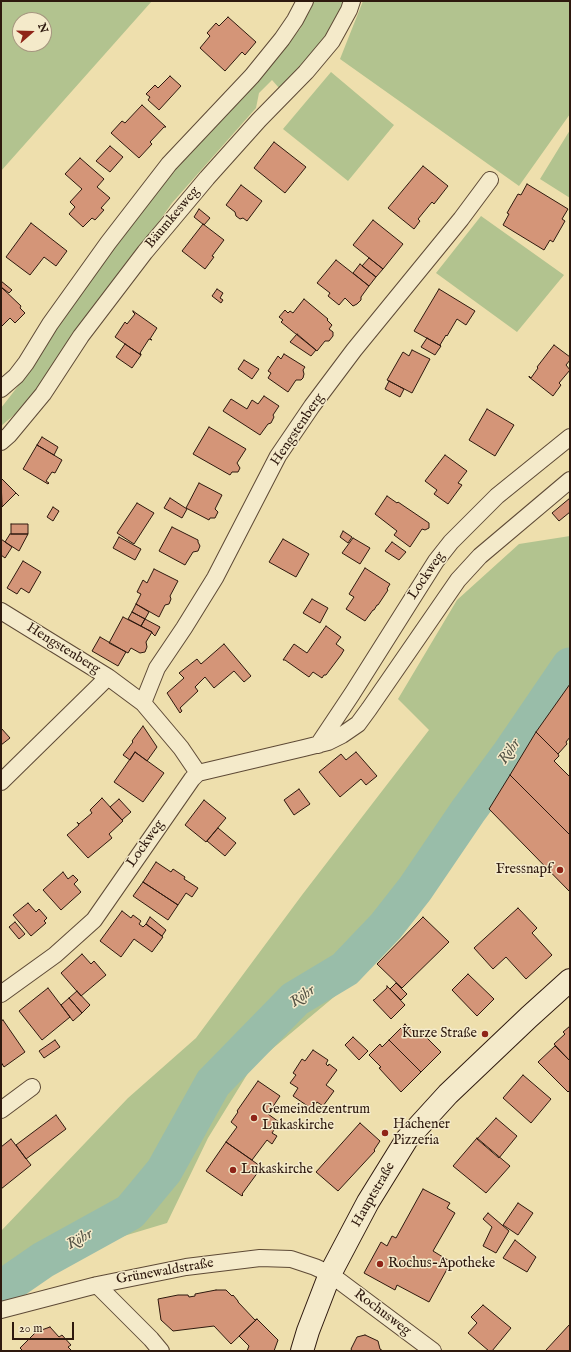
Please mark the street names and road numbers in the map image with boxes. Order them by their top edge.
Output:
street label: Bäumkesweg [142,184,204,252]
street label: Hengstenberg [268,391,328,469]
street label: Lockweg [405,549,449,603]
street label: Hengstenberg [23,620,103,678]
street label: Lockweg [124,817,168,871]
street label: Hauptstraße [349,1159,399,1231]
street label: Grünewaldstraße [115,1255,215,1289]
street label: Rochusweg [350,1286,414,1340]

